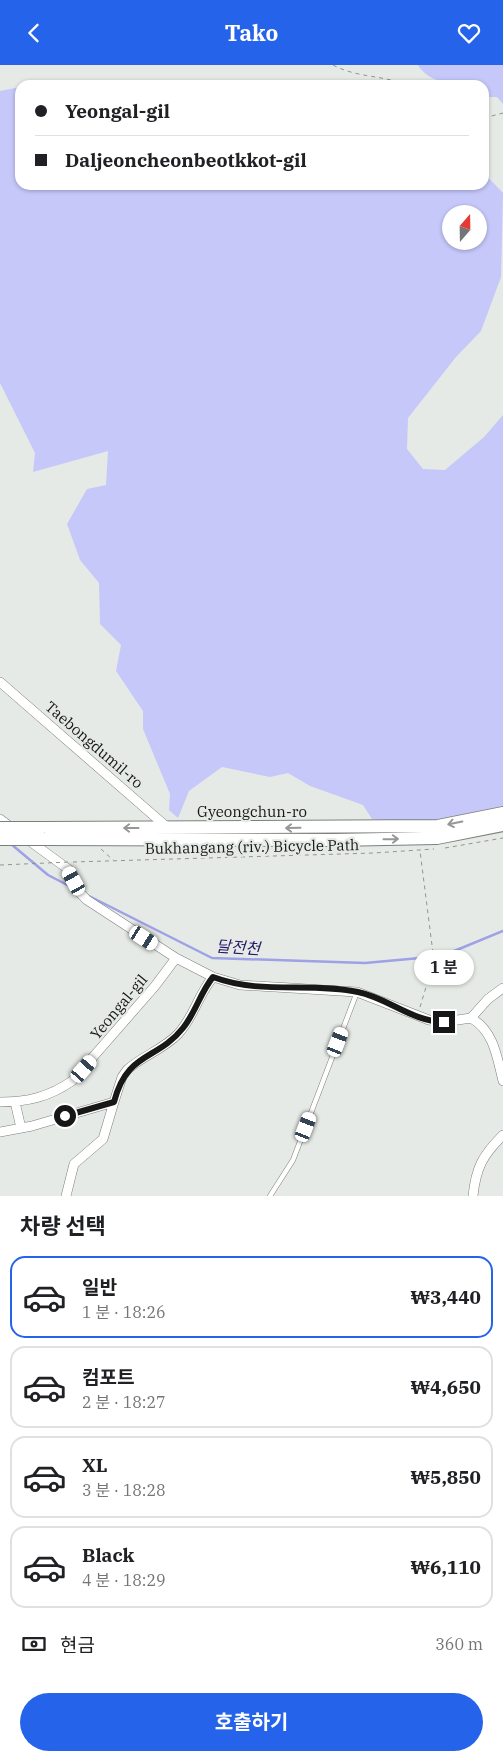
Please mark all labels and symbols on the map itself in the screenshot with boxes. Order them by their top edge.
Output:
north arrow [442,205,488,250]
street label: Taebongdumil-ro [41,697,147,792]
street label: Gyeongchun-ro [197,802,307,821]
one-way arrow [448,818,464,828]
one-way arrow [123,823,139,833]
one-way arrow [285,823,302,833]
one-way arrow [383,834,399,843]
street label: Bukhangang (riv.) Bicycle Path [145,835,359,858]
car [60,864,87,898]
car [127,924,160,952]
water label: 달전천 [215,935,263,959]
callout: 1 분 [414,949,474,985]
street label: Yeongal-gil [86,970,151,1043]
route end [433,1011,455,1033]
car [325,1025,350,1059]
car [68,1053,99,1085]
route start [54,1105,76,1127]
car [293,1110,318,1144]

